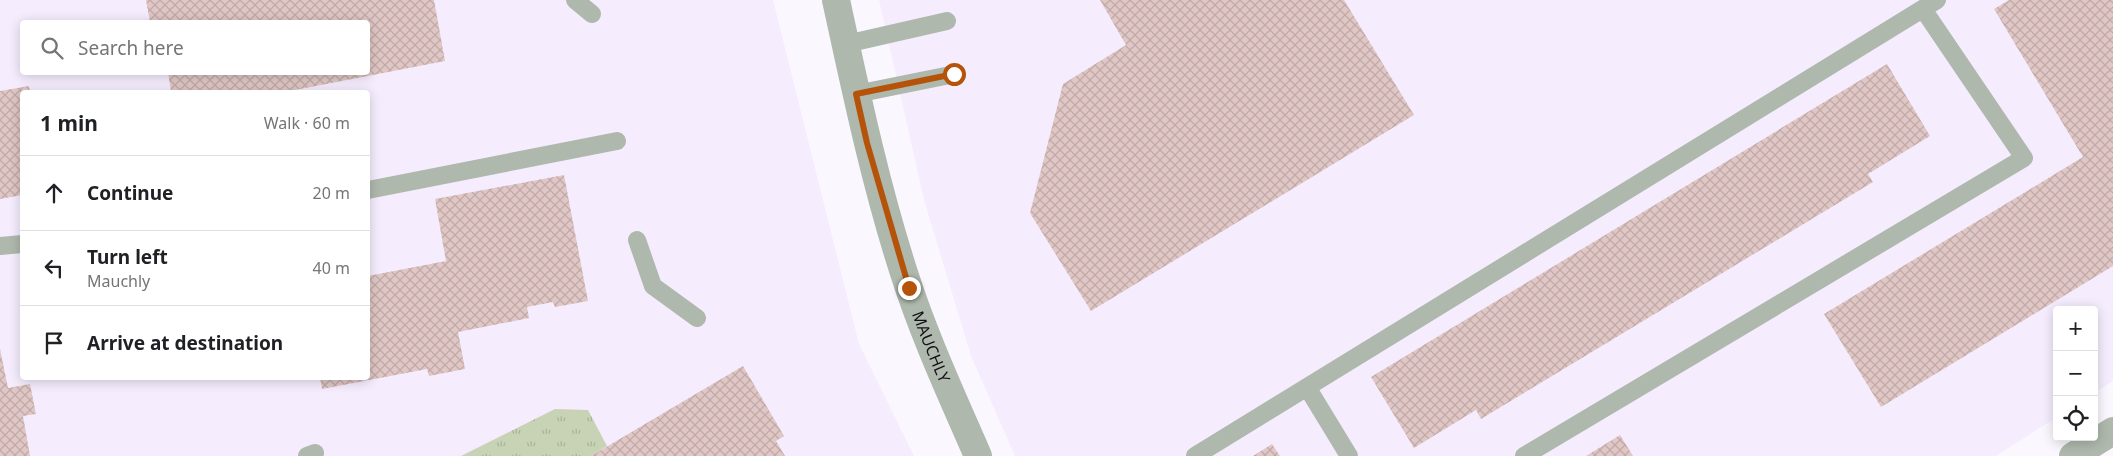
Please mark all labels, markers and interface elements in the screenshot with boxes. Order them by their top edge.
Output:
search box [20,20,370,75]
icon: search [38,34,66,62]
text: Search here [78,35,184,61]
route start [943,63,966,86]
text: 1 min [40,109,98,137]
text: Walk · 60 m [264,112,350,134]
icon: ahead [40,179,68,207]
text: Continue [87,180,173,206]
text: 20 m [313,182,350,204]
text: Turn left [87,244,168,270]
icon: left [40,254,68,282]
text: 40 m [313,257,350,279]
text: Mauchly [87,270,150,292]
route end [898,277,921,300]
map controls [2053,306,2098,441]
button: + [2053,306,2098,351]
street label: MAUCHLY [907,308,956,387]
icon: arrive [40,329,68,357]
text: Arrive at destination [87,330,283,356]
button: − [2053,351,2098,396]
button: locate [2053,396,2098,441]

